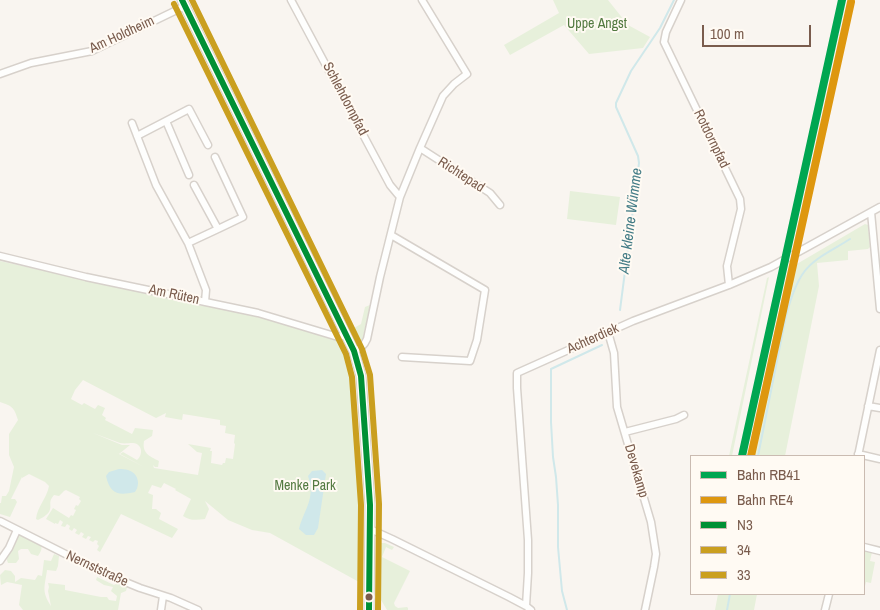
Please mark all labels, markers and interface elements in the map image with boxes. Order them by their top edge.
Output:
street label: Am Holdheim [87,13,157,57]
scale bar [705,15,814,47]
park label: Uppe Angst [567,16,627,32]
text: 100 m [710,23,744,44]
street label: Schlehdornpfad [319,60,371,138]
street label: Rotdornpfad [690,107,732,171]
street label: Richtepad [434,154,488,196]
water label: Alte kleine Wümme [616,167,646,275]
street label: Am Rüten [147,281,201,309]
street label: Achterdiek [565,320,621,358]
street label: Devekamp [620,442,652,500]
legend [690,455,865,595]
text: Bahn RB41 [737,464,800,485]
park label: Menke Park [274,478,336,494]
text: Bahn RE4 [737,489,793,510]
text: N3 [737,514,753,535]
text: 34 [737,539,751,560]
street label: Nernststraße [63,547,131,591]
text: 33 [737,564,751,585]
unlabelled marker [364,592,374,602]

